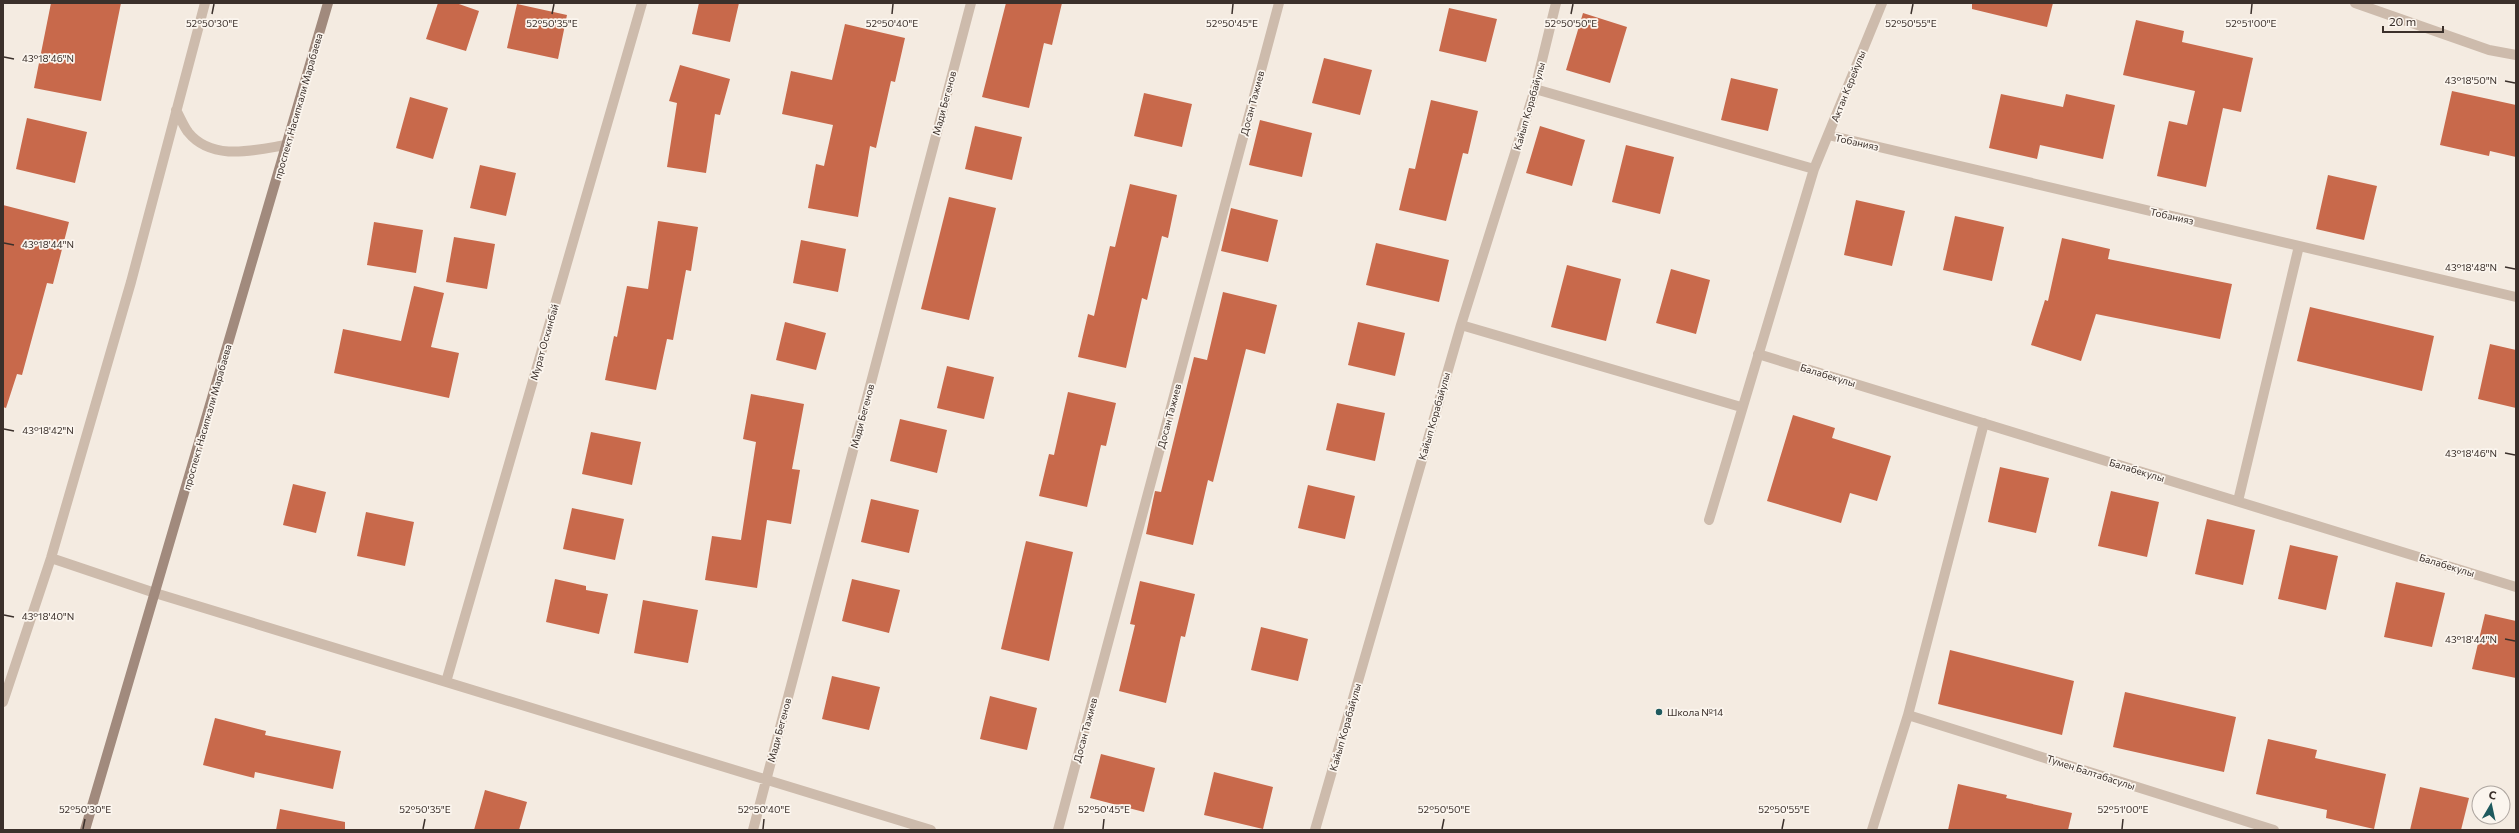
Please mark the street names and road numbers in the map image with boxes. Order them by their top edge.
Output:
street label: проспект Насипкали Марабаева [271,32,325,180]
street label: Актан Керейулы [1828,48,1868,124]
street label: Кайып Корабайулы [1511,61,1547,151]
street label: Мади Бегенов [930,69,958,137]
street label: Досан Тажиев [1238,69,1266,137]
street label: Тобанияз [1834,131,1880,153]
street label: Тобанияз [2149,205,2195,227]
street label: Мурат Оскинбай [527,302,561,382]
street label: проспект Насипкали Марабаева [180,343,234,491]
street label: Балабекулы [1799,361,1857,389]
street label: Кайып Корабайулы [1416,371,1452,461]
street label: Мади Бегенов [848,382,876,450]
street label: Досан Тажиев [1155,382,1183,450]
street label: Балабекулы [2108,456,2166,484]
street label: Балабекулы [2418,551,2476,579]
street label: Кайып Корабайулы [1327,682,1363,772]
street label: Мади Бегенов [765,696,793,764]
street label: Досан Тажиев [1071,696,1099,764]
street label: Тумен Балтабасулы [2045,752,2137,792]

